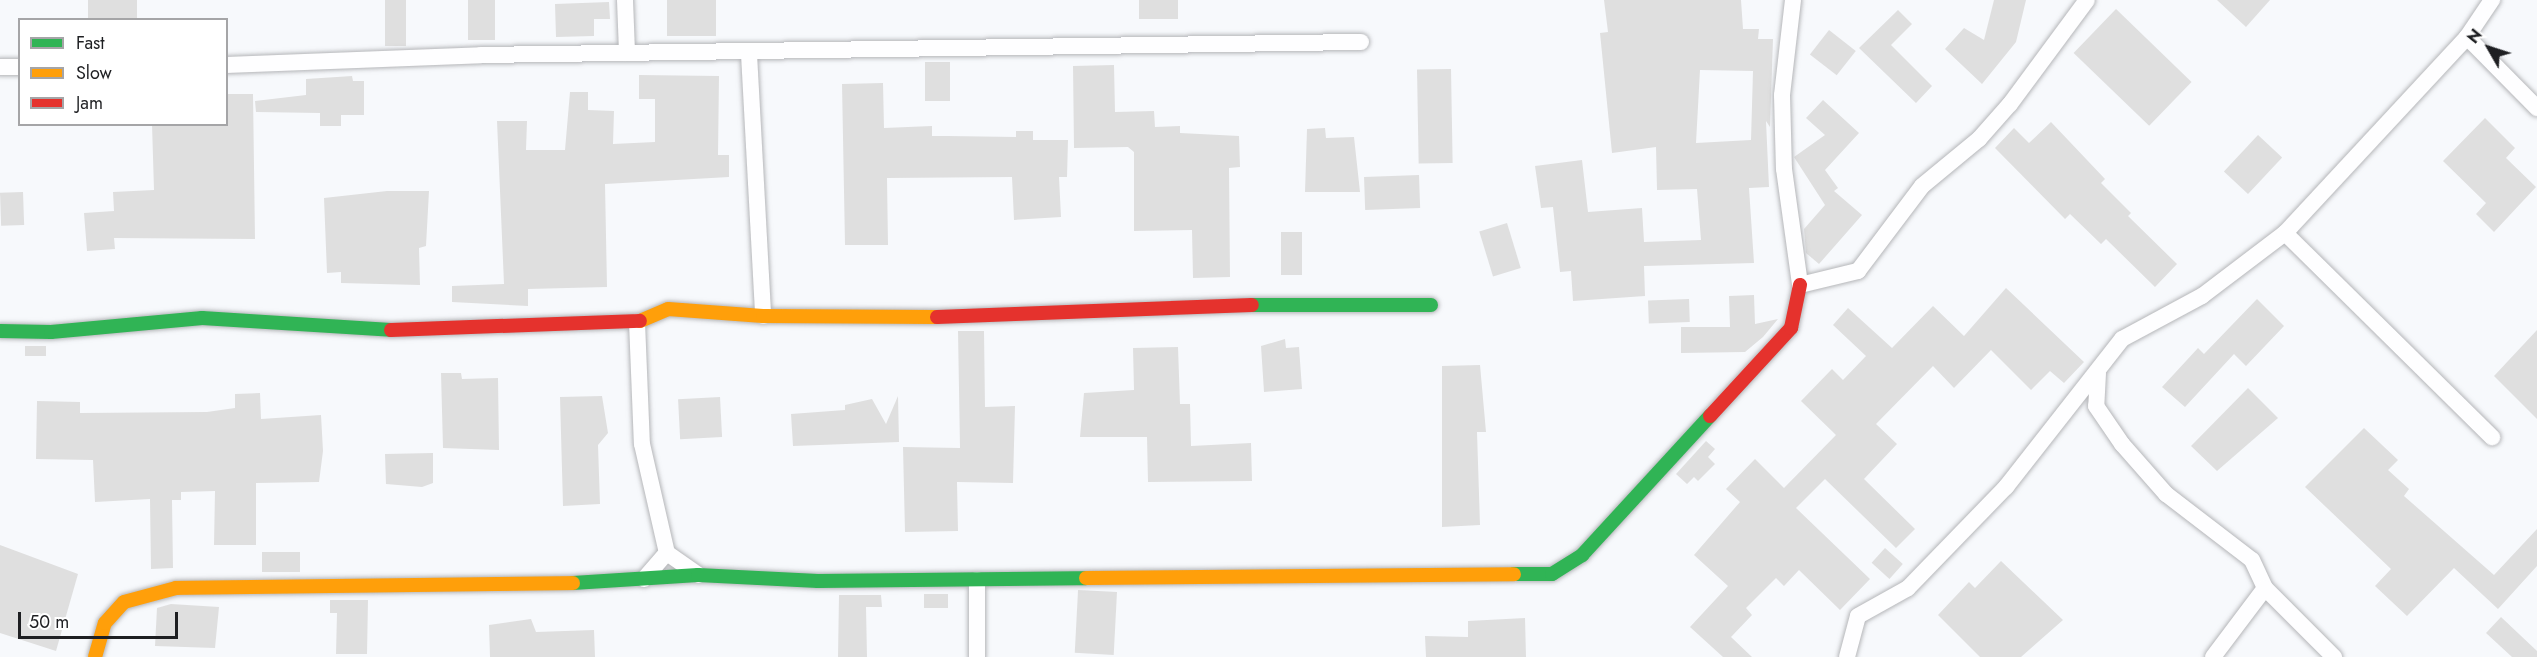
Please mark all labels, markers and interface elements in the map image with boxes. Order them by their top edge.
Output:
legend [18,18,228,126]
north arrow [2459,18,2519,78]
text: N [2462,24,2488,49]
text: Fast [76,30,105,56]
text: Slow [76,60,112,86]
text: Jam [76,90,103,116]
scale bar [21,600,182,638]
text: 50 m [29,609,69,635]

